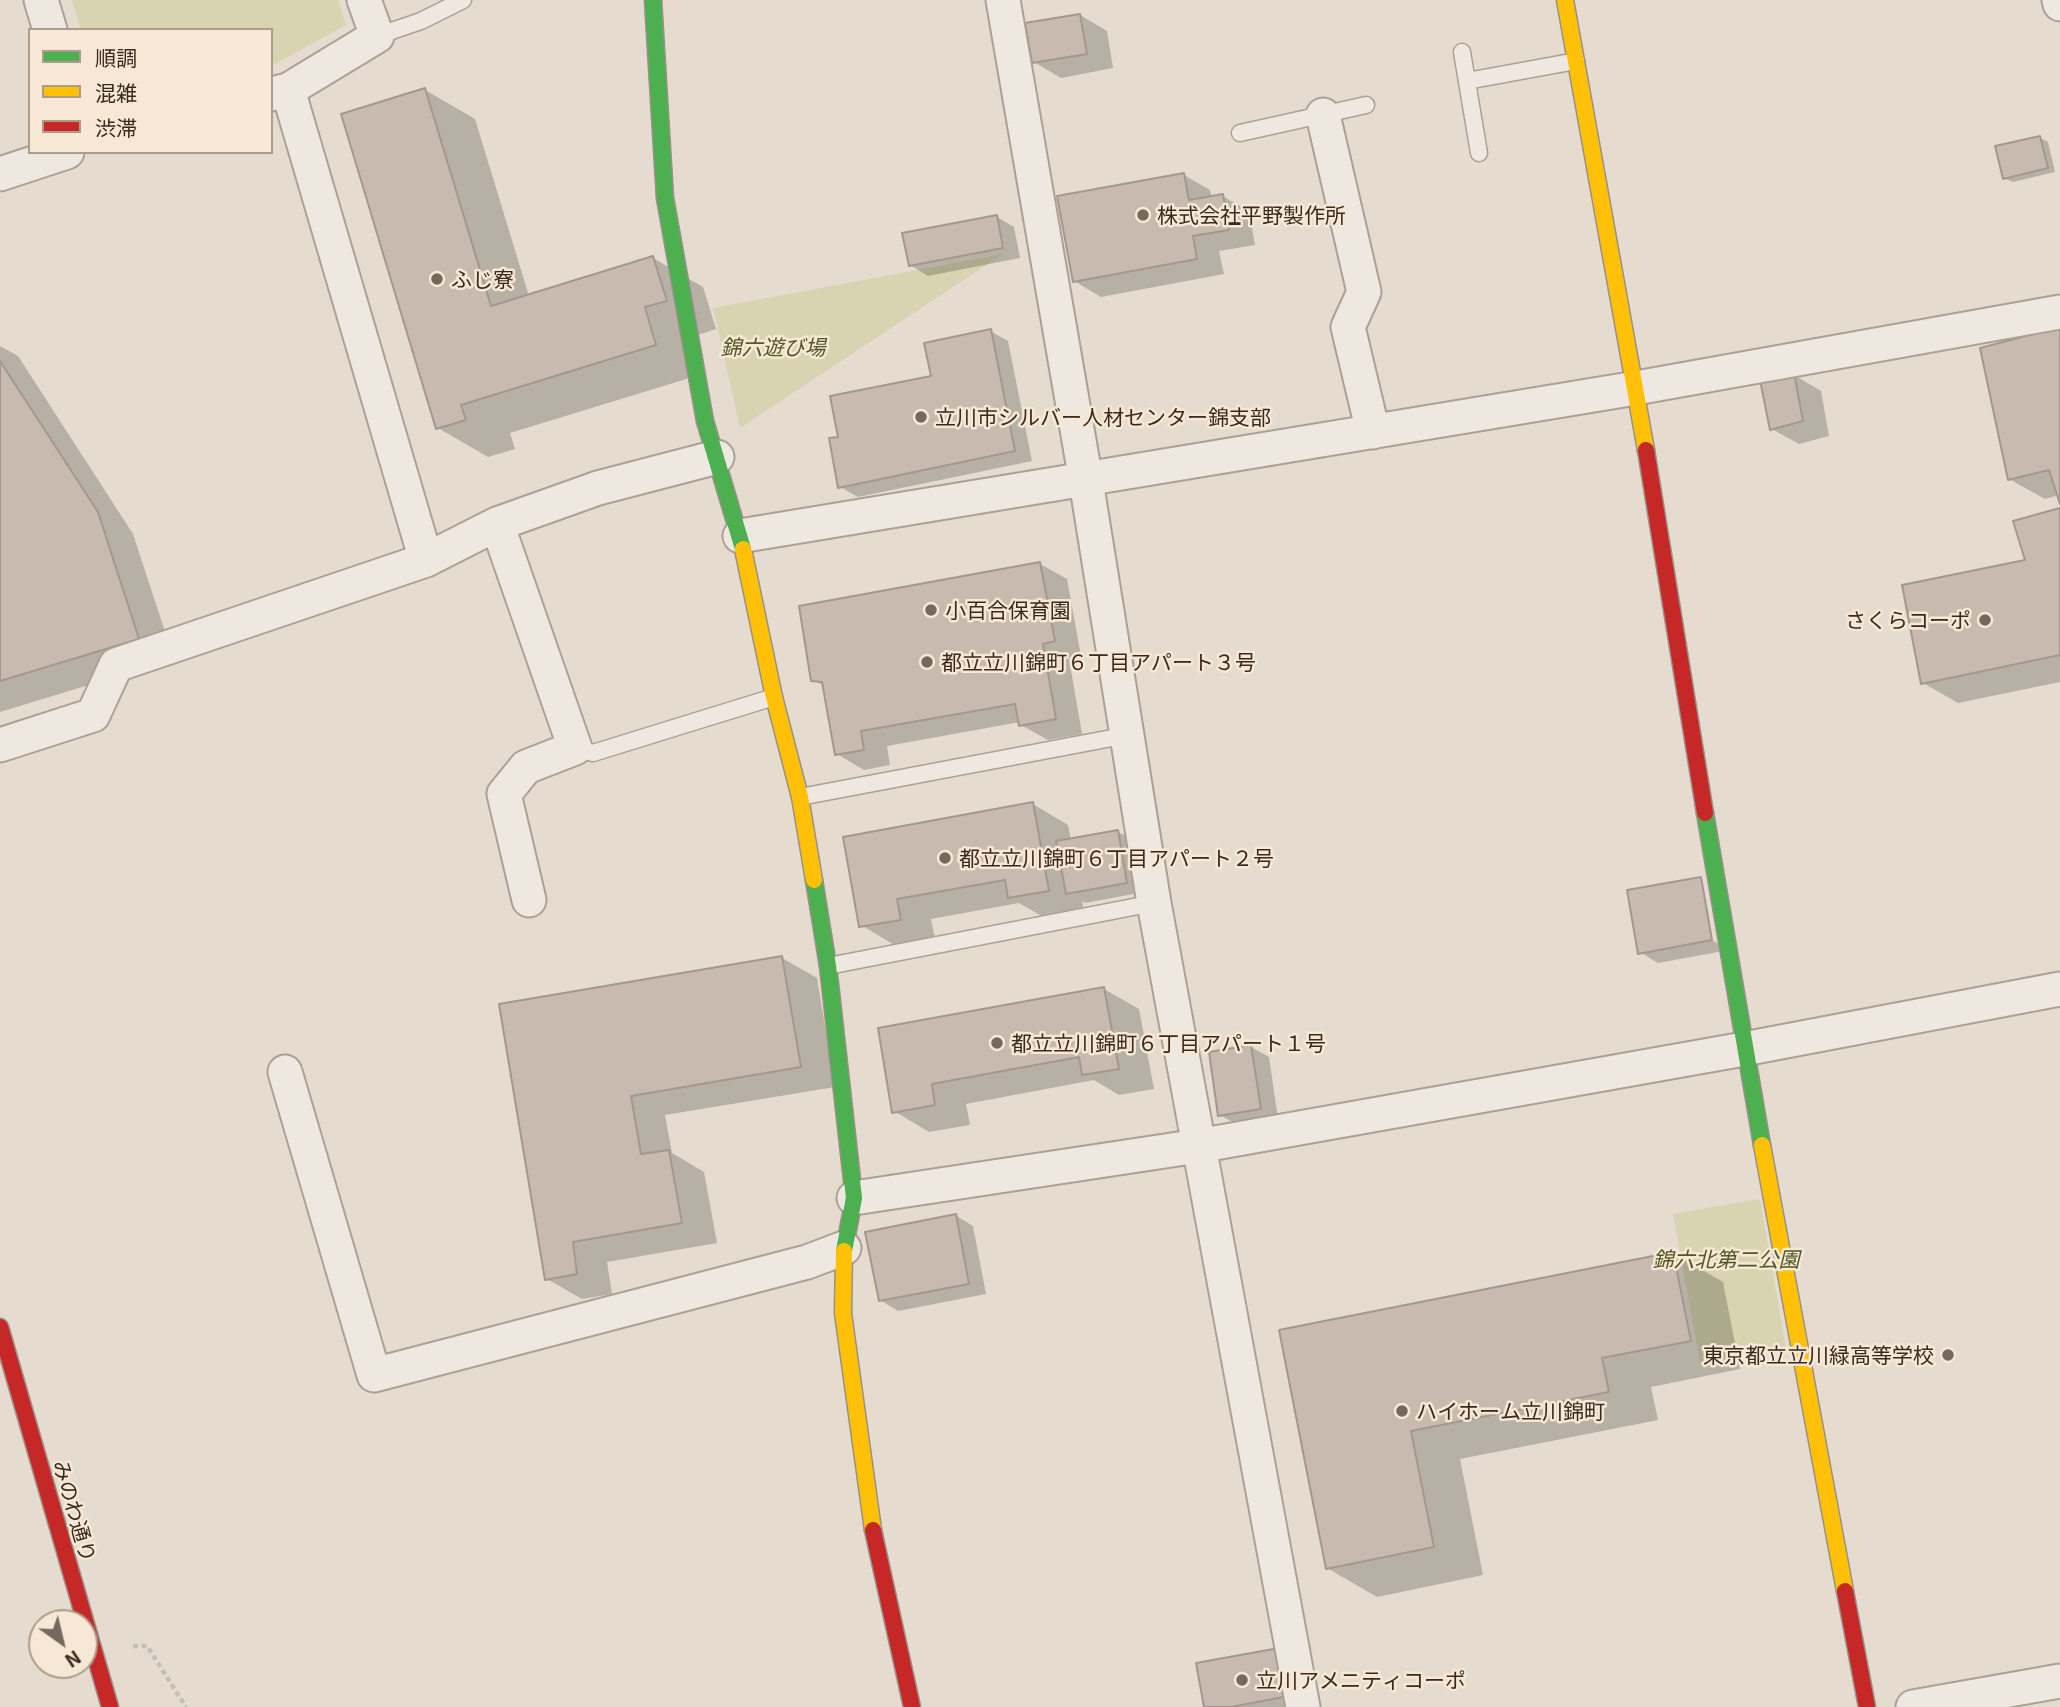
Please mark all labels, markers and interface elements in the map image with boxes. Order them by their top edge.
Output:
legend [28,28,273,154]
text: 順調 [95,42,137,72]
text: 混雑 [95,77,137,107]
text: 渋滞 [95,112,137,142]
place label: 株式会社平野製作所 [1157,202,1346,228]
marker: 株式会社平野製作所 [1135,207,1151,223]
place label: ふじ寮 [451,266,514,292]
marker: ふじ寮 [429,271,445,287]
park label: 錦六遊び場 [721,334,825,360]
place label: 立川市シルバー人材センター錦支部 [935,404,1271,430]
marker: 立川市シルバー人材センター錦支部 [913,409,929,425]
place label: 小百合保育園 [945,597,1071,623]
marker: 小百合保育園 [923,602,939,618]
place label: さくらコーポ [1845,607,1971,633]
marker: さくらコーポ [1977,612,1993,628]
place label: 都立立川錦町６丁目アパート３号 [941,649,1256,675]
marker: 都立立川錦町６丁目アパート３号 [919,654,935,670]
place label: 都立立川錦町６丁目アパート２号 [959,845,1274,871]
marker: 都立立川錦町６丁目アパート２号 [937,850,953,866]
place label: 都立立川錦町６丁目アパート１号 [1011,1030,1326,1056]
marker: 都立立川錦町６丁目アパート１号 [989,1035,1005,1051]
park label: 錦六北第二公園 [1653,1246,1799,1272]
place label: 東京都立立川緑高等学校 [1703,1342,1934,1368]
marker: 東京都立立川緑高等学校 [1940,1347,1956,1363]
place label: ハイホーム立川錦町 [1416,1398,1605,1424]
marker: ハイホーム立川錦町 [1394,1403,1410,1419]
street label: みのわ通り [48,1457,102,1565]
north arrow [28,1609,98,1679]
text: N [60,1645,87,1675]
place label: 立川アメニティコーポ [1256,1667,1466,1693]
marker: 立川アメニティコーポ [1234,1672,1250,1688]

